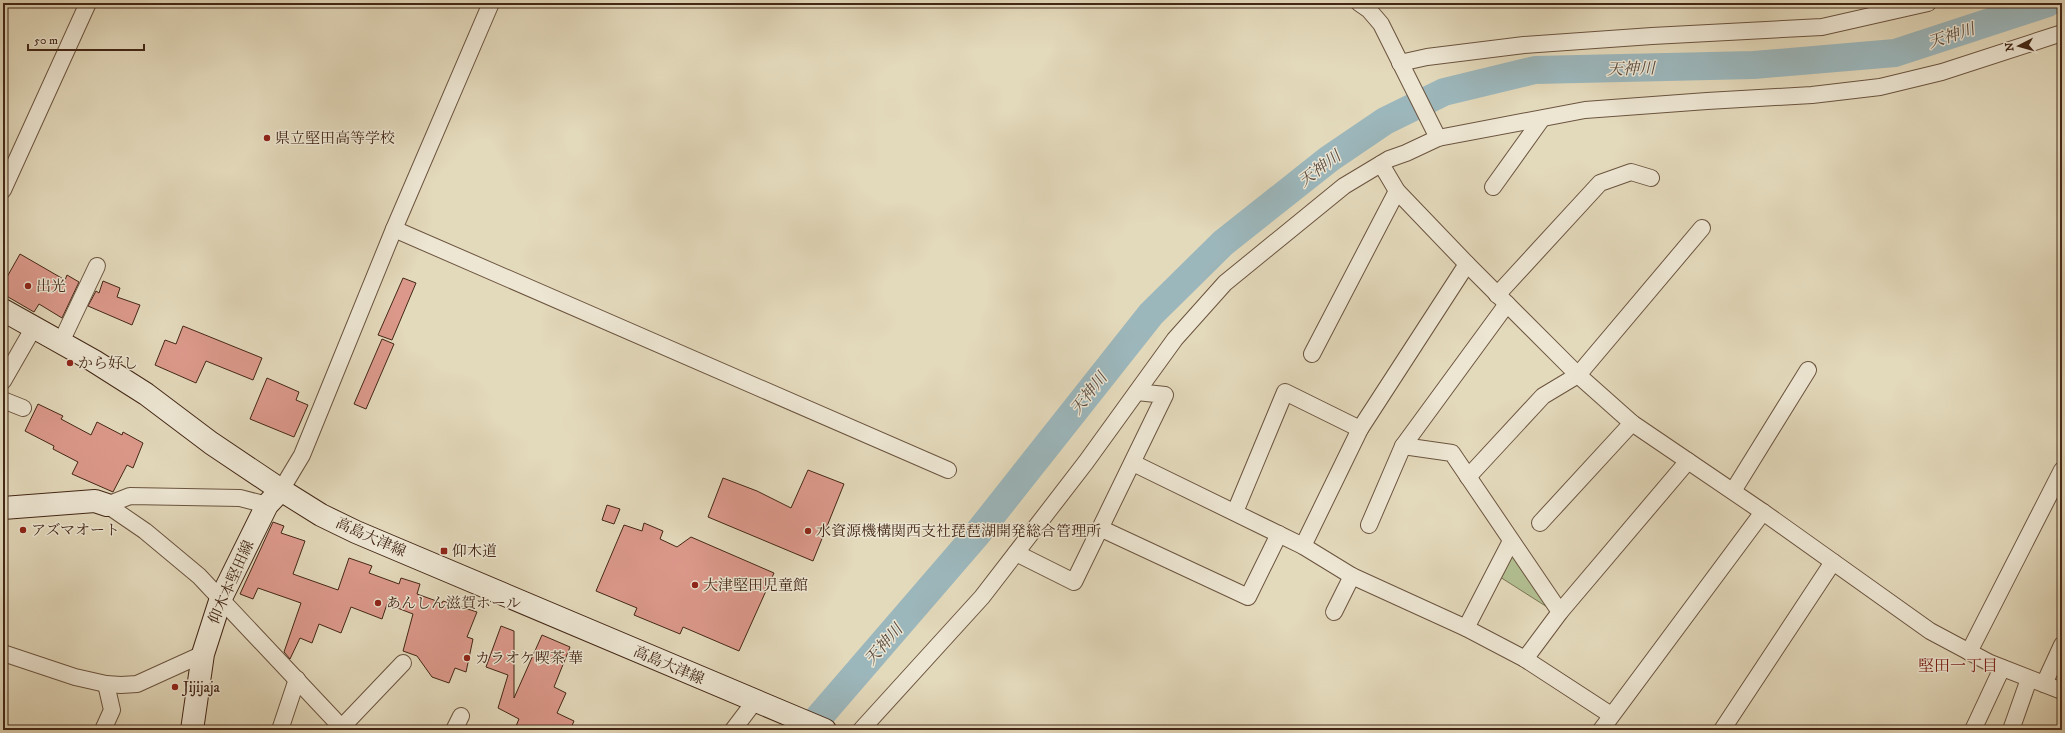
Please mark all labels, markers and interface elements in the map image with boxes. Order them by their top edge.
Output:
water label: 天神川 [1925,18,1979,53]
scale bar [28,26,144,52]
north arrow [1999,26,2039,66]
text: 50 m [34,33,58,48]
text: N [2003,42,2017,52]
water label: 天神川 [1607,59,1657,79]
place label: 県立堅田高等学校 [275,129,395,148]
marker: 県立堅田高等学校 [262,133,272,143]
water label: 天神川 [1294,145,1346,191]
place label: 出光 [36,277,66,296]
marker: 出光 [23,281,33,291]
place label: から好し [78,354,138,373]
marker: から好し [65,358,75,368]
water label: 天神川 [1066,367,1113,419]
street label: 高島大津線 [333,514,409,561]
place label: アズマオート [31,521,120,540]
place label: 水資源機構関西支社琵琶湖開発総合管理所 [816,522,1101,541]
marker: アズマオート [18,525,28,535]
marker: 水資源機構関西支社琵琶湖開発総合管理所 [803,526,813,536]
street label: 仰木本堅田線 [204,537,258,627]
place label: 仰木道 [452,542,497,561]
marker: 仰木道 [439,546,449,556]
place label: 大津堅田児童館 [703,576,808,595]
marker: 大津堅田児童館 [690,580,700,590]
place label: あんしん滋賀ホール [386,594,521,613]
marker: あんしん滋賀ホール [373,598,383,608]
water label: 天神川 [860,618,908,669]
street label: 高島大津線 [631,642,707,689]
place label: カラオケ喫茶 華 [475,649,583,668]
marker: カラオケ喫茶 華 [462,653,472,663]
district label: 堅田一丁目 [1918,656,1998,676]
place label: Jijijaja [181,678,221,697]
marker: Jijijaja [170,682,180,692]

